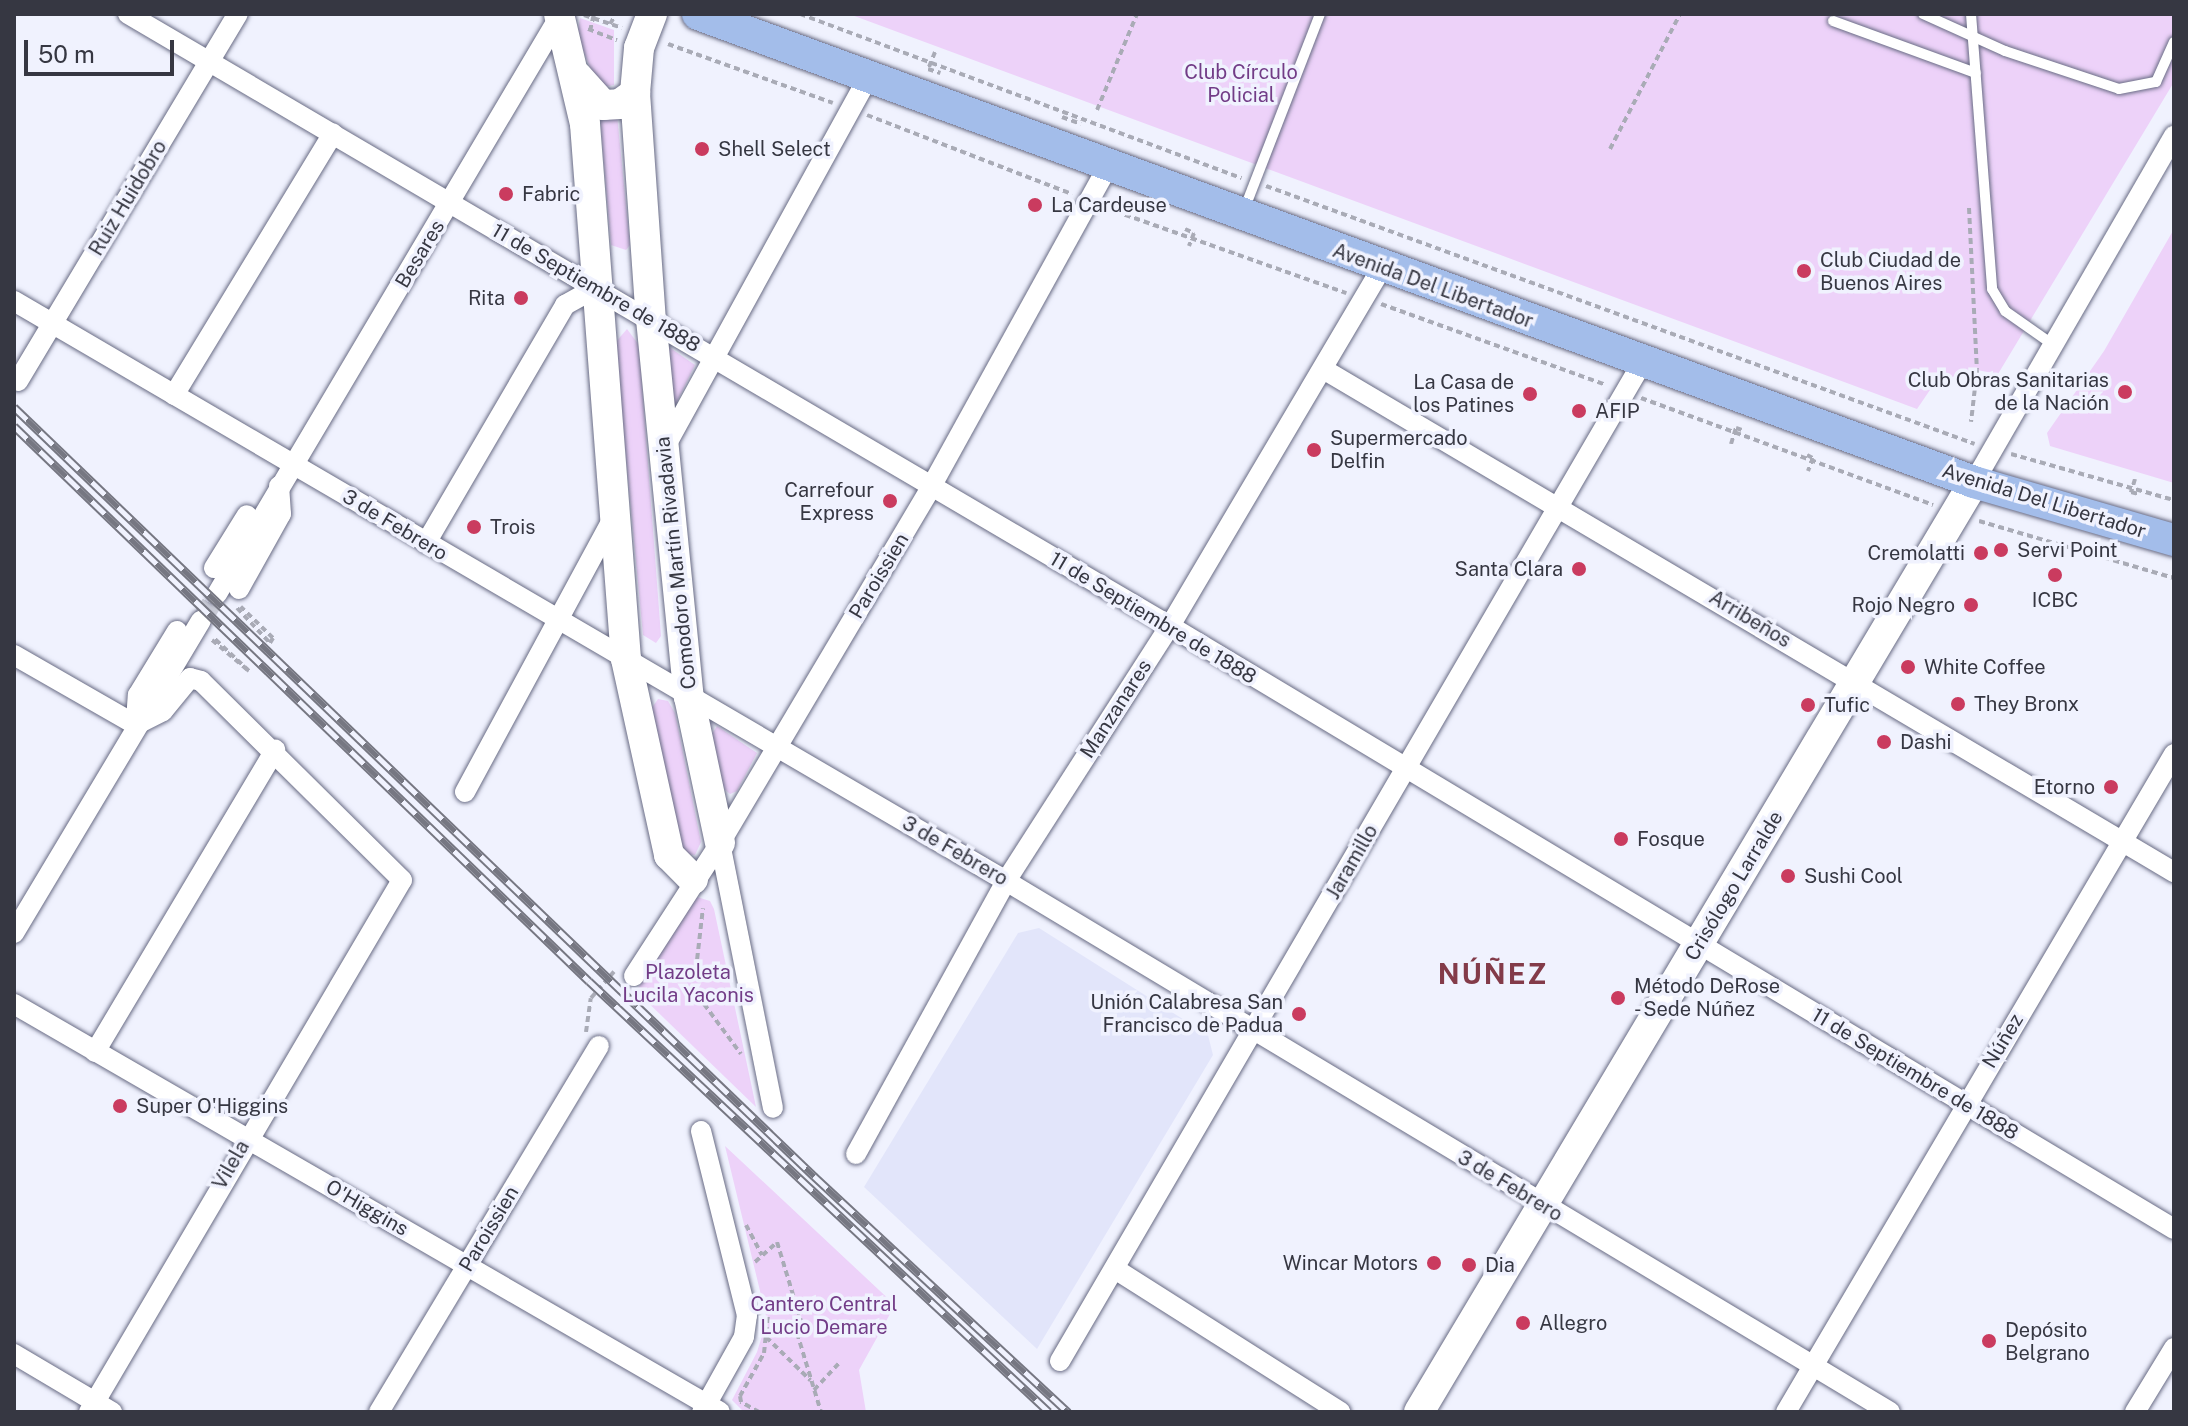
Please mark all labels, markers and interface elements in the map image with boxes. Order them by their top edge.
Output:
scale bar [28,24,178,74]
text: 50 m [38,40,95,68]
park label: Club Círculo Policial [1184,60,1298,107]
street label: Ruiz Huidobro [84,136,172,260]
place label: Shell Select [718,137,831,161]
marker: Shell Select [693,140,711,158]
place label: Fabric [522,182,580,206]
marker: Fabric [497,185,515,203]
place label: La Cardeuse [1051,193,1167,217]
marker: La Cardeuse [1026,196,1044,214]
street label: Besares [390,216,450,292]
street label: 11 de Septiembre de 1888 [487,218,705,358]
street label: Avenida Del Libertador [1329,238,1537,334]
place label: Club Ciudad de Buenos Aires [1820,248,1961,295]
marker: Club Ciudad de Buenos Aires [1795,262,1813,280]
place label: Rita [468,286,505,310]
marker: Rita [512,289,530,307]
place label: Club Obras Sanitarias de la Nación [1908,368,2109,415]
place label: La Casa de los Patines [1413,370,1514,417]
marker: Club Obras Sanitarias de la Nación [2116,383,2134,401]
marker: La Casa de los Patines [1521,385,1539,403]
place label: AFIP [1595,399,1639,423]
marker: AFIP [1570,402,1588,420]
place label: Supermercado Delfin [1330,426,1468,473]
street label: Comodoro Martín Rivadavia [651,435,701,691]
marker: Supermercado Delfin [1305,441,1323,459]
street label: Avenida Del Libertador [1939,459,2149,543]
place label: Carrefour Express [784,478,874,525]
street label: 3 de Febrero [338,484,452,566]
marker: Carrefour Express [881,492,899,510]
place label: Trois [490,515,535,539]
marker: Trois [465,518,483,536]
street label: Paroissien [844,529,914,623]
place label: Servi Point [2017,538,2118,562]
place label: Cremolatti [1868,541,1965,565]
marker: Servi Point [1992,541,2010,559]
marker: Cremolatti [1972,544,1990,562]
street label: 11 de Septiembre de 1888 [1045,547,1261,689]
place label: Santa Clara [1455,557,1563,581]
marker: Santa Clara [1570,560,1588,578]
marker: ICBC [2046,566,2064,584]
street label: Arribeños [1705,585,1795,653]
place label: ICBC [2032,588,2078,612]
place label: Rojo Negro [1851,593,1955,617]
marker: Rojo Negro [1962,596,1980,614]
street label: Manzanares [1075,655,1157,763]
place label: White Coffee [1924,655,2046,679]
marker: White Coffee [1899,658,1917,676]
place label: They Bronx [1974,692,2079,716]
place label: Tufic [1824,693,1870,717]
marker: They Bronx [1949,695,1967,713]
marker: Tufic [1799,696,1817,714]
place label: Dashi [1900,730,1951,754]
marker: Dashi [1875,733,1893,751]
place label: Etorno [2034,775,2095,799]
marker: Etorno [2102,778,2120,796]
street label: Crisólogo Larralde [1680,807,1788,965]
street label: 3 de Febrero [898,811,1012,891]
street label: Jaramillo [1321,820,1383,904]
place label: Fosque [1637,827,1705,851]
marker: Fosque [1612,830,1630,848]
place label: Sushi Cool [1804,864,1903,888]
marker: Sushi Cool [1779,867,1797,885]
district label: NÚÑEZ [1438,957,1548,991]
park label: Plazoleta Lucila Yaconis [622,960,754,1007]
place label: Método DeRose - Sede Núñez [1634,974,1780,1021]
marker: Método DeRose - Sede Núñez [1609,989,1627,1007]
place label: Unión Calabresa San Francisco de Padua [1090,990,1283,1037]
street label: 11 de Septiembre de 1888 [1807,1003,2023,1145]
marker: Unión Calabresa San Francisco de Padua [1290,1005,1308,1023]
street label: Núñez [1978,1010,2028,1072]
place label: Super O'Higgins [136,1094,288,1118]
marker: Super O'Higgins [111,1097,129,1115]
street label: Vilela [207,1136,255,1194]
street label: 3 de Febrero [1453,1145,1567,1227]
street label: O'Higgins [322,1175,412,1241]
street label: Paroissien [454,1182,524,1276]
place label: Wincar Motors [1283,1251,1418,1275]
place label: Dia [1485,1253,1515,1277]
marker: Wincar Motors [1425,1254,1443,1272]
marker: Dia [1460,1256,1478,1274]
park label: Cantero Central Lucio Demare [750,1292,898,1339]
place label: Allegro [1539,1311,1607,1335]
marker: Allegro [1514,1314,1532,1332]
place label: Depósito Belgrano [2005,1318,2090,1365]
marker: Depósito Belgrano [1980,1332,1998,1350]

